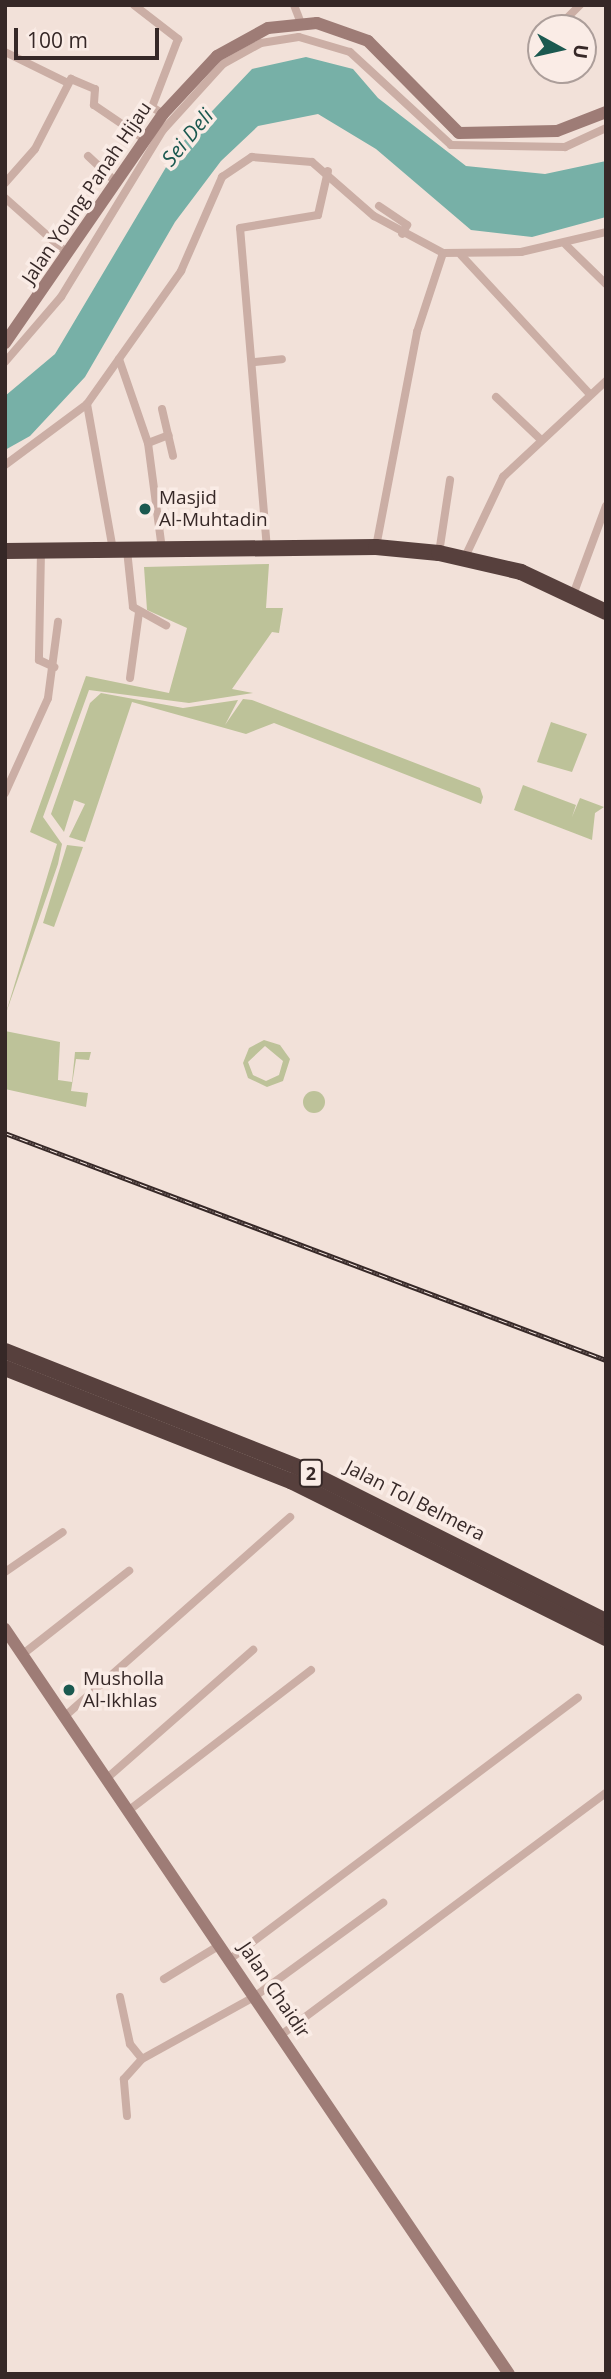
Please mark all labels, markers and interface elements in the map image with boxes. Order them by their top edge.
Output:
scale bar [18,14,163,58]
north arrow [527,14,597,84]
text: 100 m [27,26,88,54]
text: U [567,43,595,61]
street label: Jalan Young Panah Hijau [17,98,157,288]
water label: Sei Deli [156,103,218,171]
place label: Masjid Al-Muhtadin [159,487,268,531]
marker: Masjid Al-Muhtadin [137,501,153,517]
street label: Jalan Tol Belmera [341,1456,489,1546]
road number: 2 [299,1458,323,1488]
place label: Musholla Al-Ikhlas [83,1668,164,1712]
marker: Musholla Al-Ikhlas [61,1682,77,1698]
street label: Jalan Chaidir [234,1938,314,2042]

